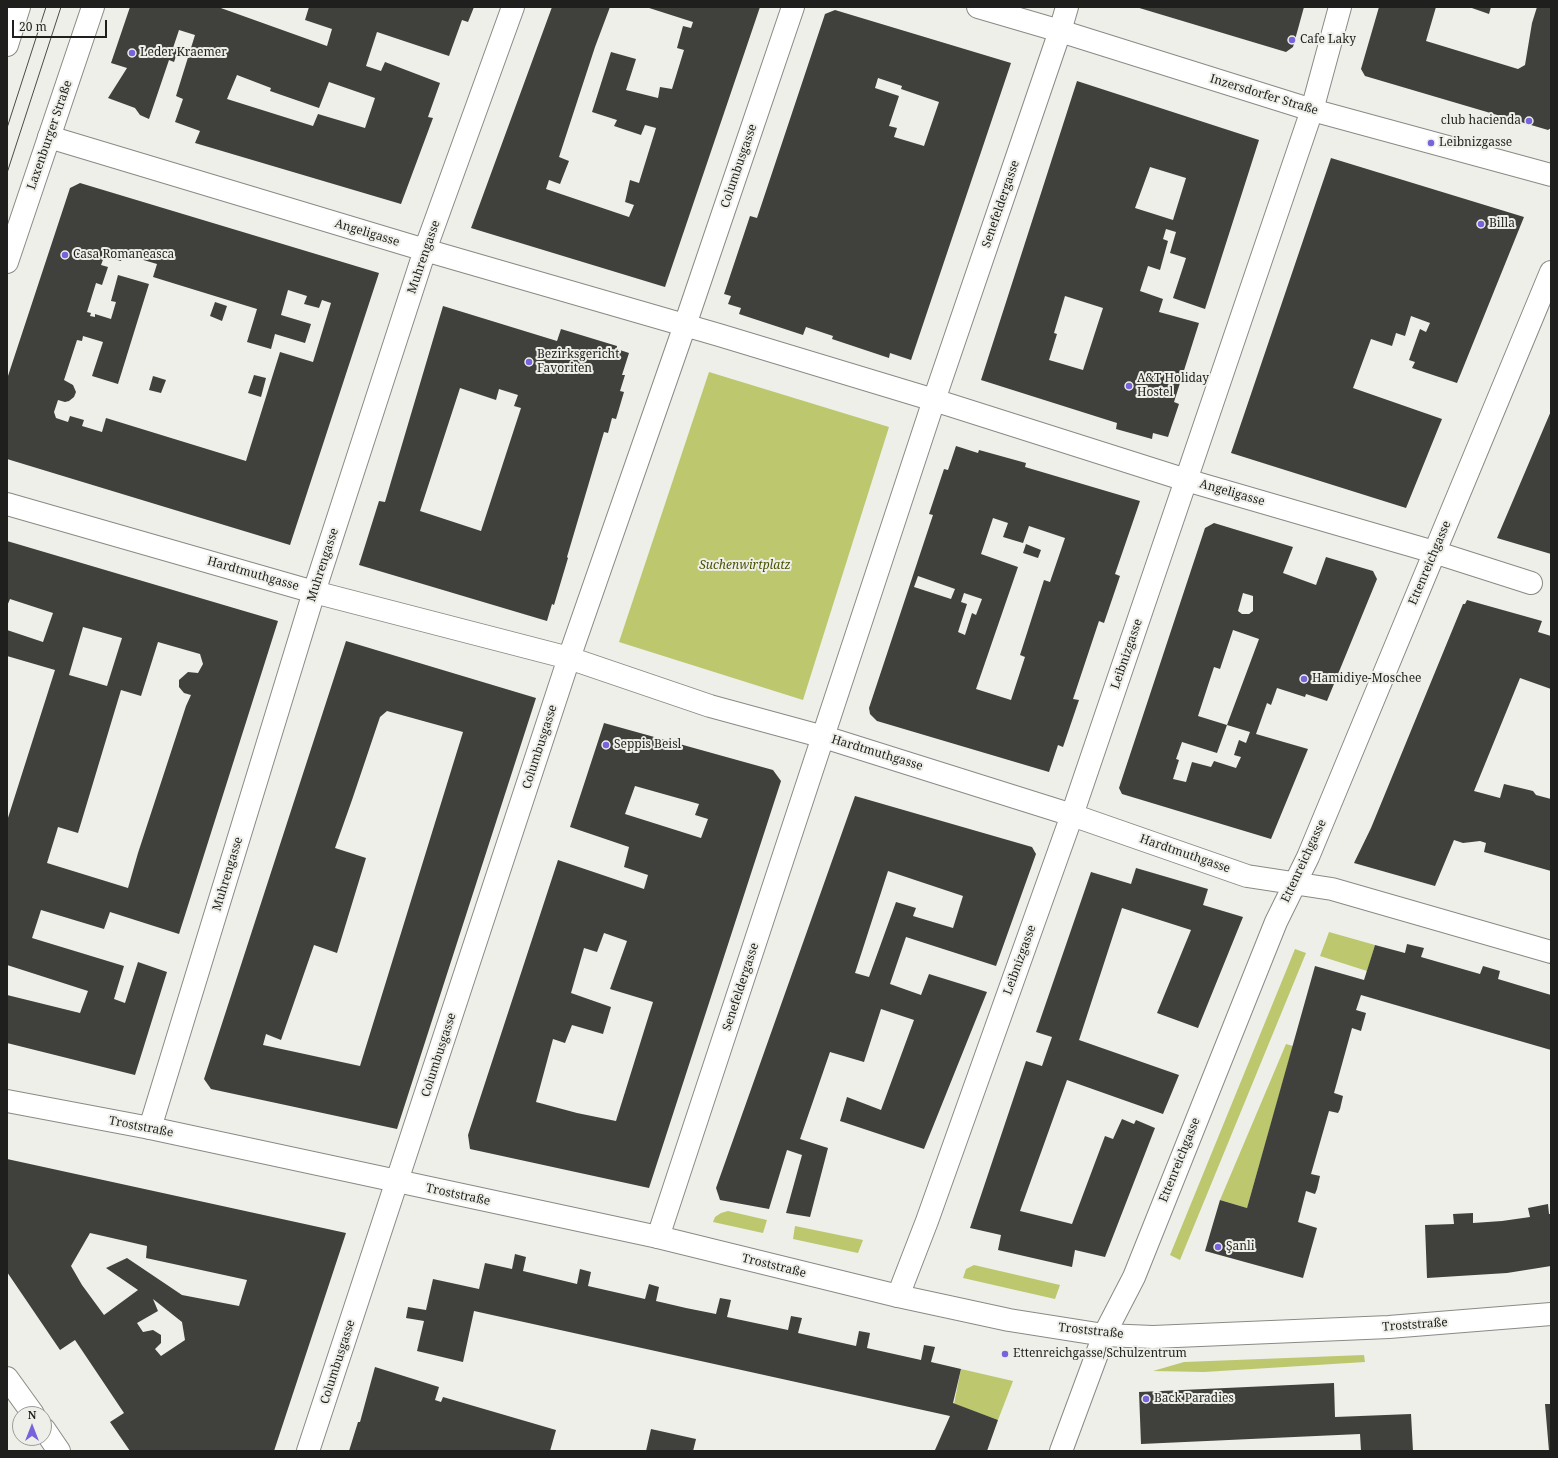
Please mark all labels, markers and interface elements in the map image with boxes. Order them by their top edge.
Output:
scale bar [14,12,109,38]
text: 20 m [19,18,47,35]
place label: Cafe Laky [1300,33,1356,47]
marker: Cafe Laky [1287,35,1297,45]
place label: Leder Kraemer [140,46,227,60]
marker: Leder Kraemer [127,48,137,58]
street label: Inzersdorfer Straße [1208,72,1320,118]
street label: Laxenburger Straße [25,78,75,192]
place label: club hacienda [1441,114,1521,128]
marker: club hacienda [1524,116,1534,126]
street label: Columbusgasse [718,122,760,210]
place label: Leibnizgasse [1439,136,1512,150]
marker: Leibnizgasse [1426,138,1436,148]
street label: Senefeldergasse [979,158,1023,250]
street label: Angeligasse [333,216,401,250]
place label: Billa [1489,217,1515,231]
street label: Muhrengasse [405,218,443,296]
marker: Billa [1476,219,1486,229]
place label: Casa Romaneasca [73,248,174,262]
marker: Casa Romaneasca [60,250,70,260]
place label: Bezirksgericht Favoriten [537,348,619,376]
marker: Bezirksgericht Favoriten [524,357,534,367]
place label: A&T Holiday Hostel [1137,372,1209,400]
marker: A&T Holiday Hostel [1124,381,1134,391]
street label: Angeligasse [1198,477,1266,509]
street label: Ettenreichgasse [1406,519,1454,607]
street label: Muhrengasse [304,526,342,604]
street label: Hardtmuthgasse [205,554,301,594]
park label: Suchenwirtplatz [699,559,791,573]
street label: Leibnizgasse [1108,617,1146,691]
place label: Hamidiye-Moschee [1312,672,1422,686]
marker: Hamidiye-Moschee [1299,674,1309,684]
street label: Columbusgasse [520,703,560,791]
street label: Hardtmuthgasse [830,732,924,774]
place label: Seppis Beisl [614,738,681,752]
marker: Seppis Beisl [601,740,611,750]
street label: Ettenreichgasse [1278,817,1330,905]
street label: Hardtmuthgasse [1138,832,1232,876]
street label: Muhrengasse [210,835,246,913]
street label: Leibnizgasse [1001,923,1039,997]
street label: Senefeldergasse [720,941,762,1033]
street label: Columbusgasse [419,1011,459,1099]
street label: Troststraße [107,1114,175,1140]
street label: Ettenreichgasse [1156,1116,1204,1204]
street label: Troststraße [424,1181,492,1209]
place label: Şanli [1226,1240,1255,1254]
marker: Şanli [1213,1242,1223,1252]
street label: Troststraße [740,1251,808,1281]
street label: Troststraße [1382,1316,1448,1334]
street label: Columbusgasse [318,1318,358,1406]
street label: Troststraße [1058,1320,1124,1342]
place label: Ettenreichgasse/Schulzentrum [1013,1347,1187,1361]
marker: Ettenreichgasse/Schulzentrum [1000,1349,1010,1359]
place label: Back Paradies [1154,1392,1234,1406]
marker: Back Paradies [1141,1394,1151,1404]
north arrow [12,1406,52,1446]
text: N [28,1407,36,1422]

